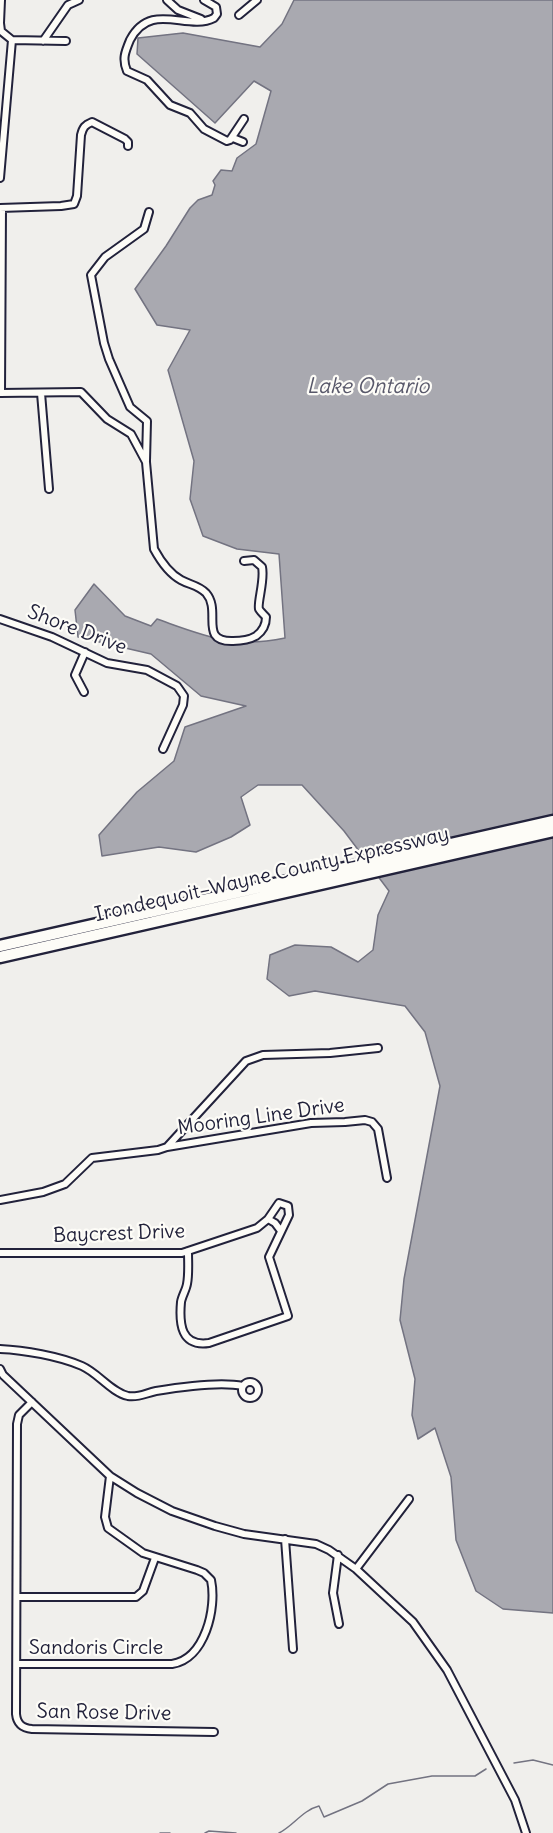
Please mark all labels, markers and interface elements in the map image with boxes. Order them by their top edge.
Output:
water label: Lake Ontario [307,374,429,400]
street label: Shore Drive [24,600,130,660]
street label: Irondequoit–Wayne County Expressway [93,823,451,927]
street label: Mooring Line Drive [176,1093,346,1141]
street label: Baycrest Drive [53,1220,185,1248]
street label: Sandoris Circle [29,1636,163,1660]
street label: San Rose Drive [36,1700,172,1726]

